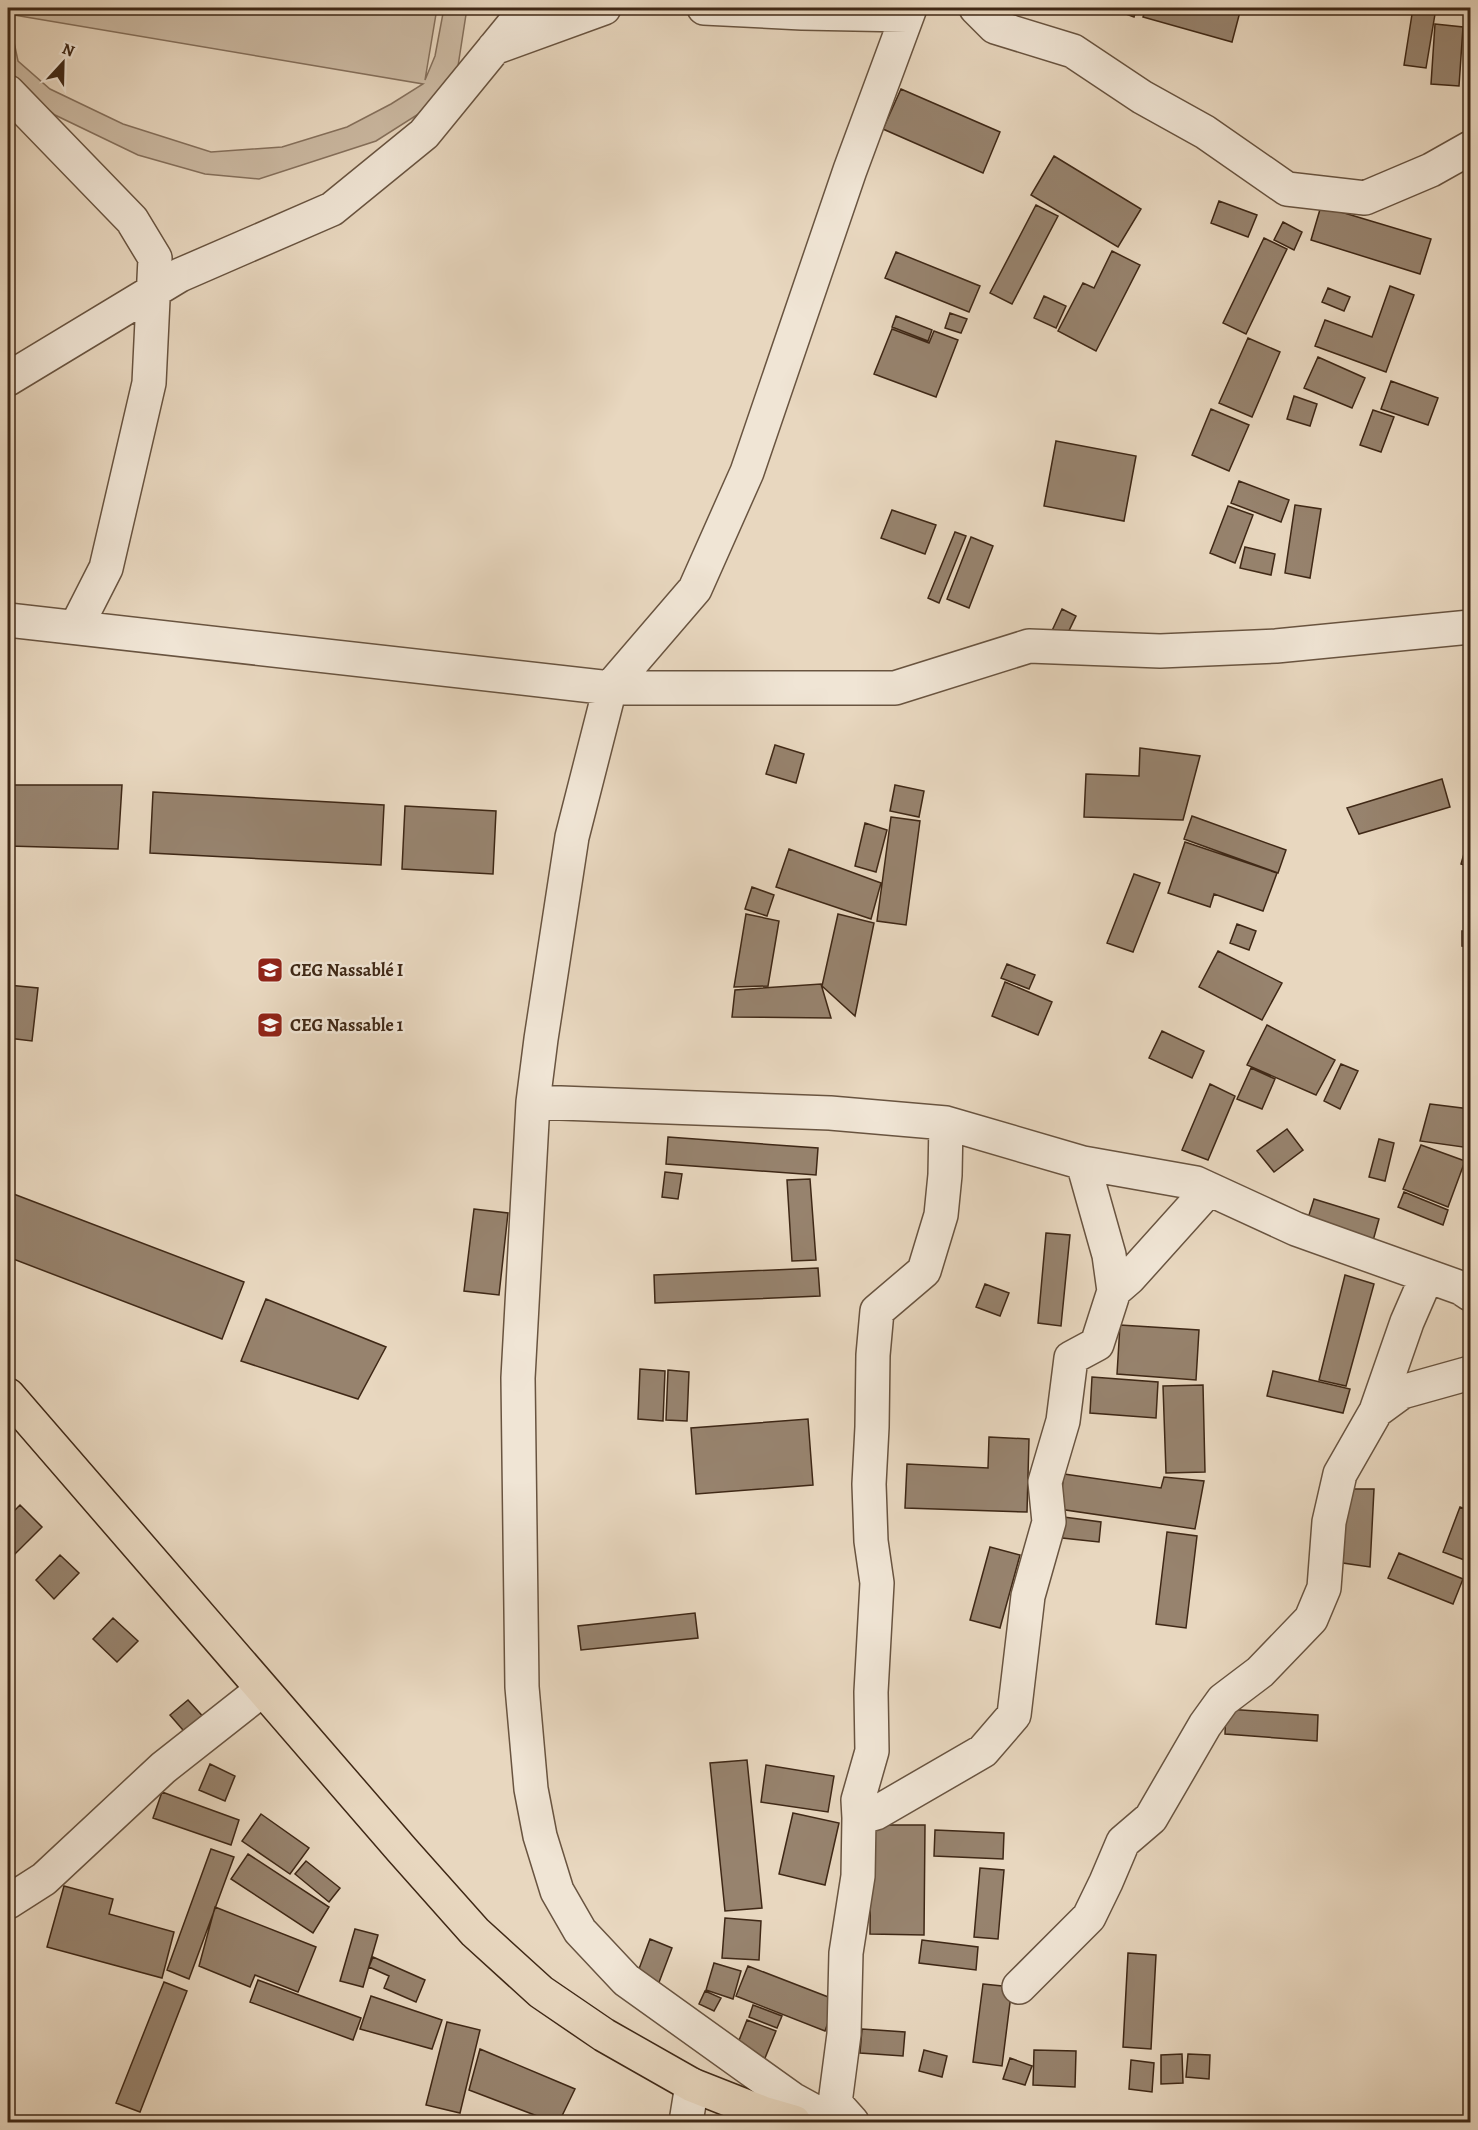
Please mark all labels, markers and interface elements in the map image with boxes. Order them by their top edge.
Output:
north arrow [33,33,93,93]
text: N [59,38,78,63]
school or university icon: CEG Nassablé I [255,955,285,985]
place label: CEG Nassablé I [290,958,403,982]
school or university icon: CEG Nassable 1 [255,1010,285,1040]
place label: CEG Nassable 1 [290,1013,404,1037]

